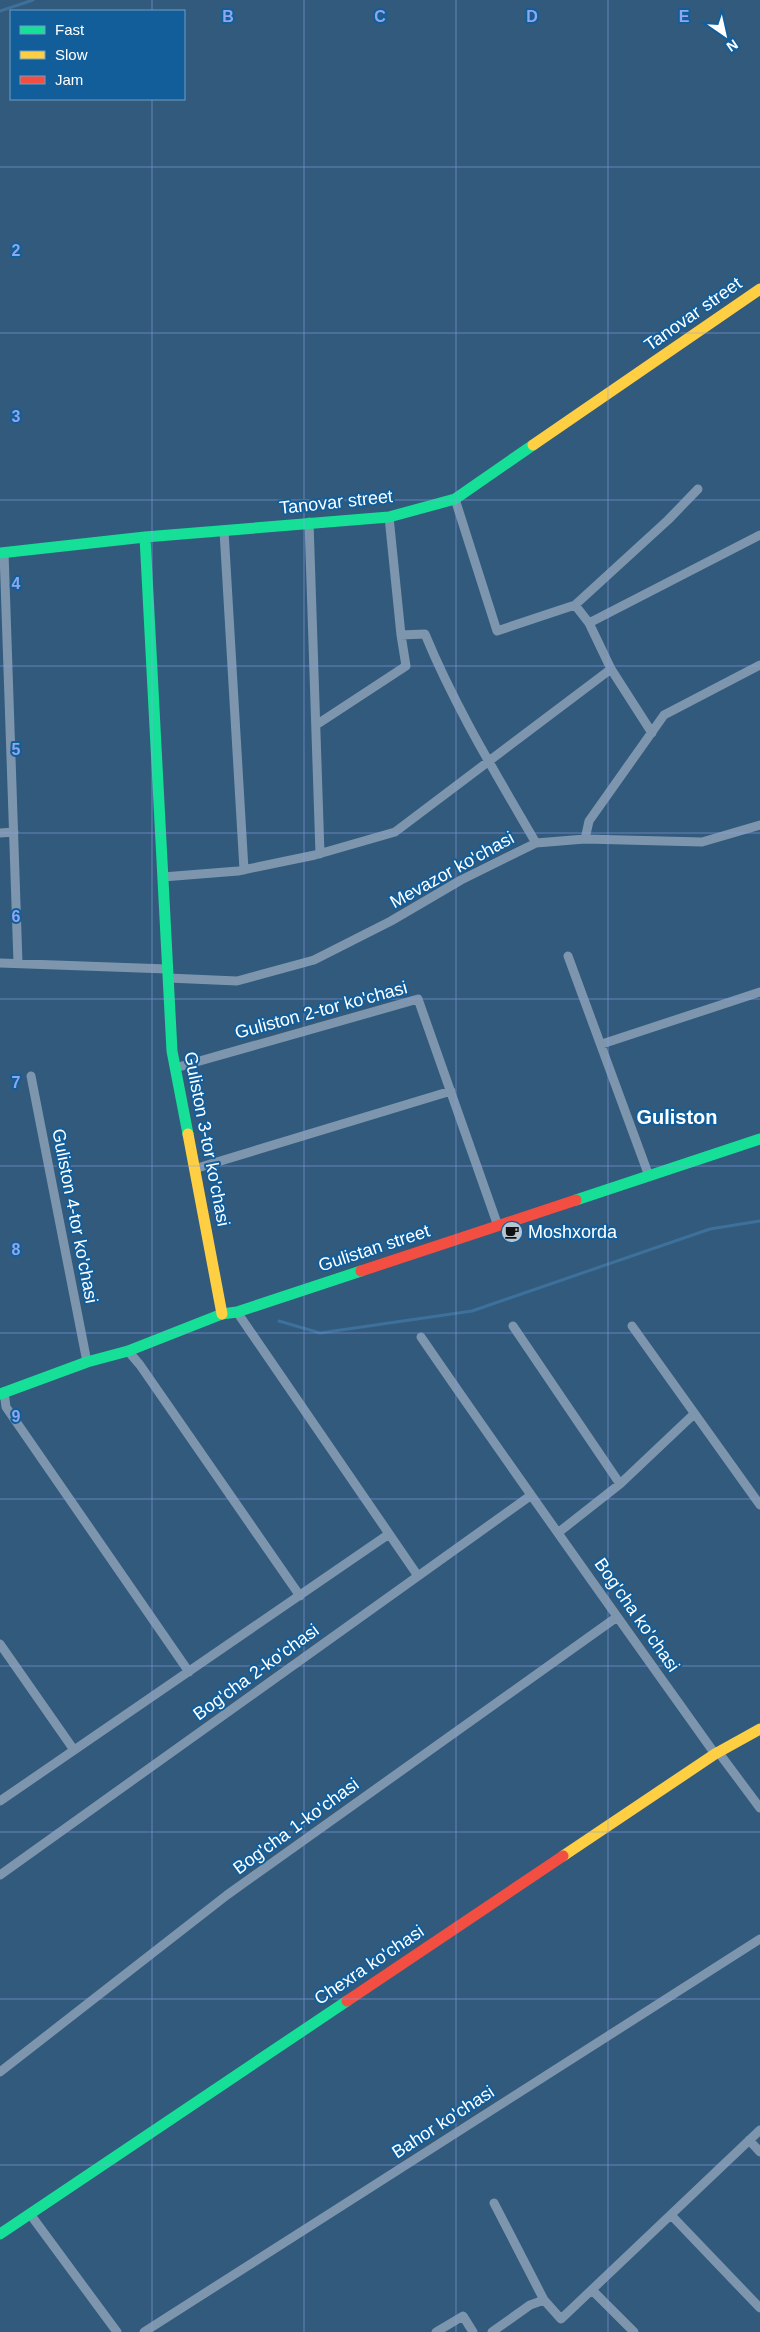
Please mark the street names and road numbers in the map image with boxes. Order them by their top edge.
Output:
street label: Tanovar street [641,273,745,355]
street label: Tanovar street [278,486,394,518]
street label: Mevazor ko'chasi [387,828,517,912]
street label: Guliston 2-tor ko'chasi [233,977,409,1043]
street label: Guliston 3-tor ko'chasi [180,1050,234,1228]
street label: Guliston 4-tor ko'chasi [48,1127,102,1305]
street label: Gulistan street [316,1221,432,1275]
street label: Bog'cha ko'chasi [590,1554,684,1676]
street label: Bog'cha 2-ko'chasi [189,1620,323,1724]
street label: Bog'cha 1-ko'chasi [229,1774,363,1878]
street label: Chexra ko'chasi [311,1921,427,2009]
street label: Bahor ko'chasi [388,2082,498,2162]

